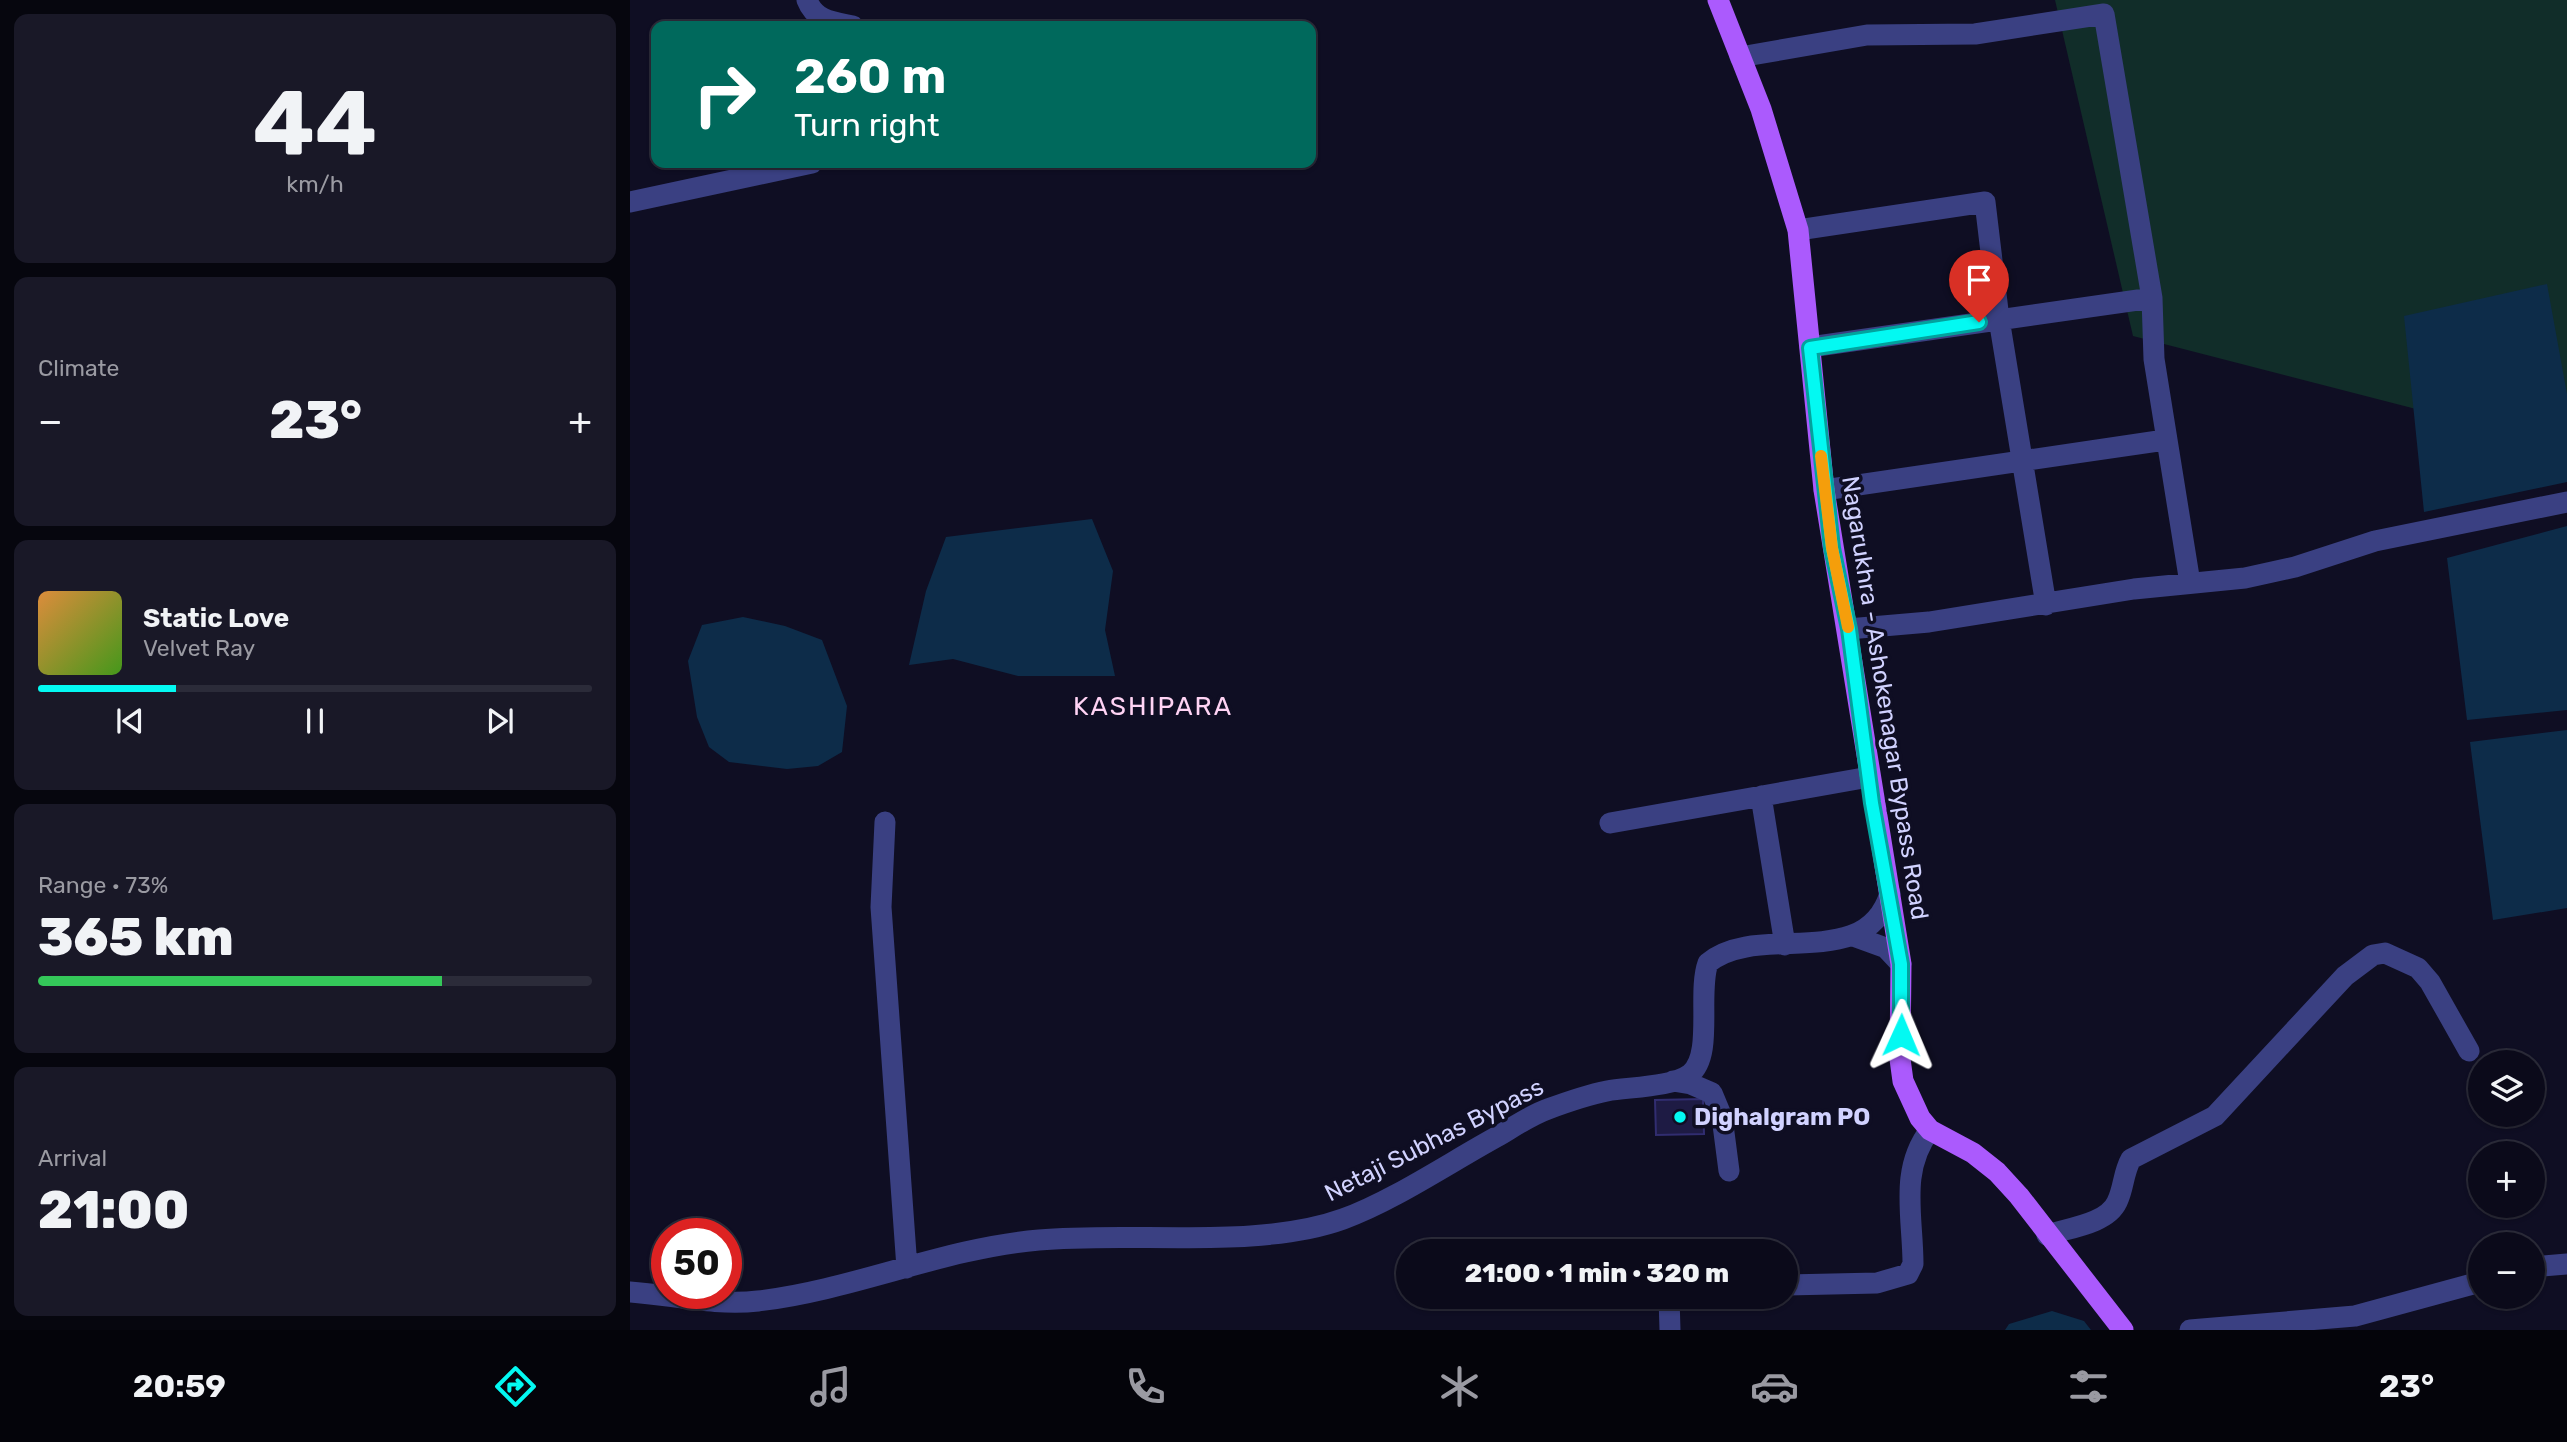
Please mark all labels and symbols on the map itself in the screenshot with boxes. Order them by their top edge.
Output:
pin [1949,250,2009,322]
street label: Nagarukhra - Ashokenagar Bypass Road [1836,474,1934,922]
district label: KASHIPARA [1073,691,1233,722]
position arrow [1864,998,1938,1072]
street label: Netaji Subhas Bypass [1320,1073,1548,1207]
place label: Dighalgram PO [1694,1103,1870,1131]
marker: Dighalgram PO [1672,1109,1688,1125]
speed limit sign: 50 [651,1218,742,1309]

